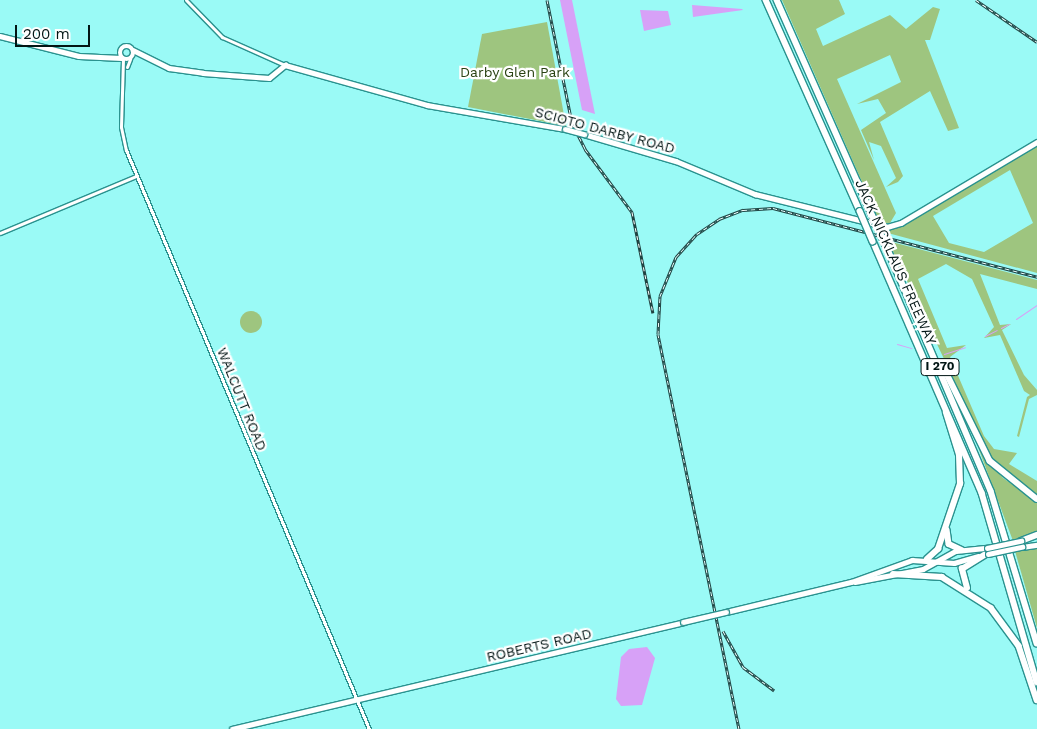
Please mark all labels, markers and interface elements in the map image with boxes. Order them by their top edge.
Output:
scale bar [18,15,92,47]
text: 200 m [23,25,70,43]
park label: Darby Glen Park [460,64,570,80]
street label: SCIOTO DARBY ROAD [533,103,677,157]
street label: JACK NICKLAUS FREEWAY [852,177,940,347]
street label: WALCUTT ROAD [214,345,270,453]
road number: I 270 [920,358,960,377]
street label: ROBERTS ROAD [485,625,593,665]

